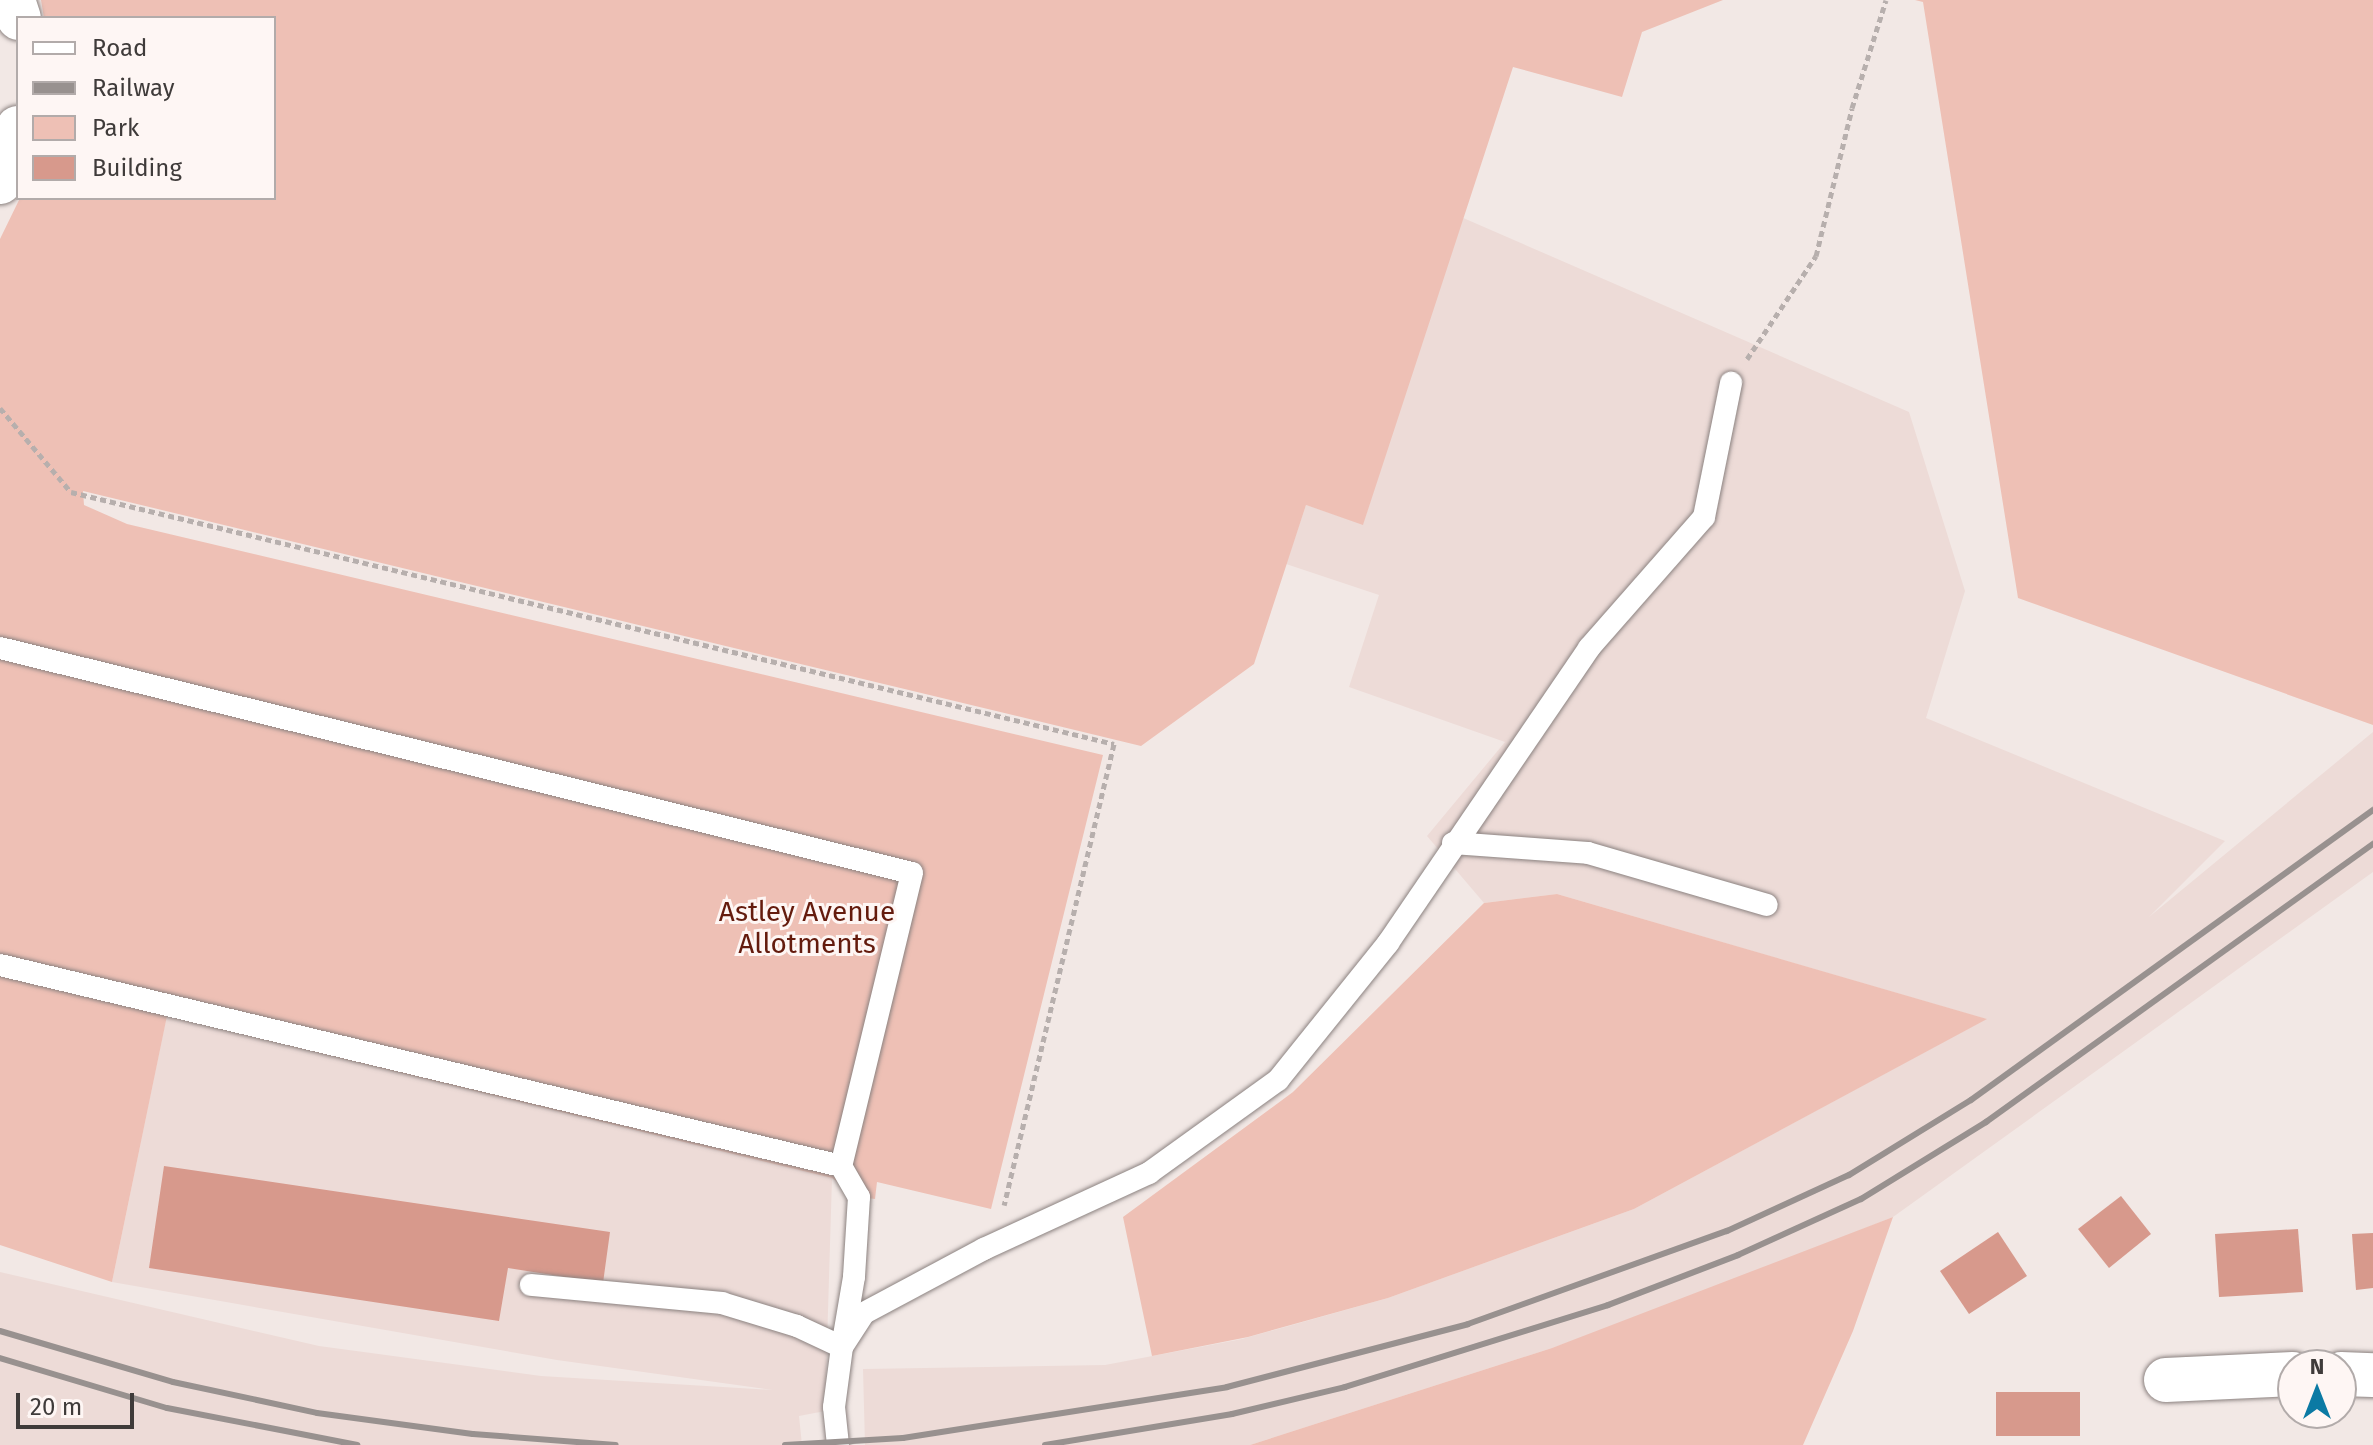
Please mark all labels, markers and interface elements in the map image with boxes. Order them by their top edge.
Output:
legend [16,16,276,200]
text: Road [92,34,147,62]
text: Railway [92,74,175,102]
text: Park [92,114,139,142]
text: Building [92,154,182,182]
park label: Astley Avenue Allotments [719,895,895,961]
north arrow [2277,1349,2357,1429]
text: N [2310,1353,2324,1380]
scale bar [20,1377,138,1427]
text: 20 m [30,1393,82,1421]

